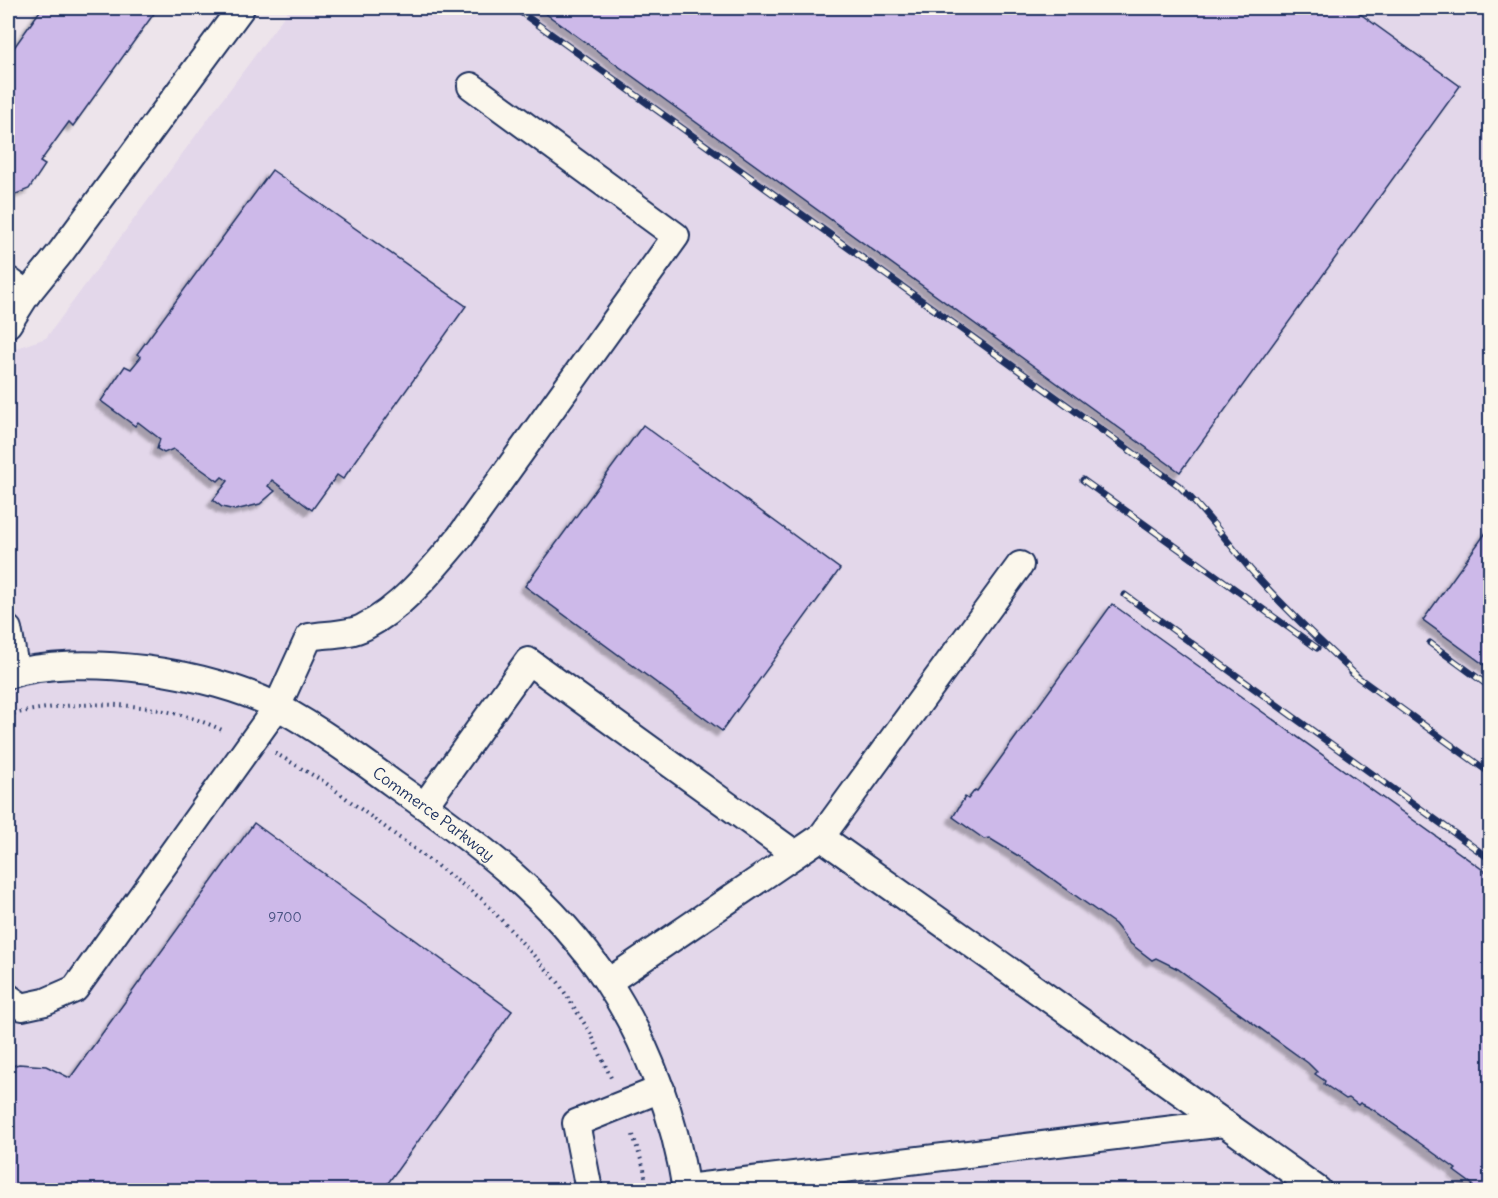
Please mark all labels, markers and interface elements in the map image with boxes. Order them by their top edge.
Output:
street label: Commerce Parkway [369,762,499,865]
house number: 9700 [268,908,302,926]

